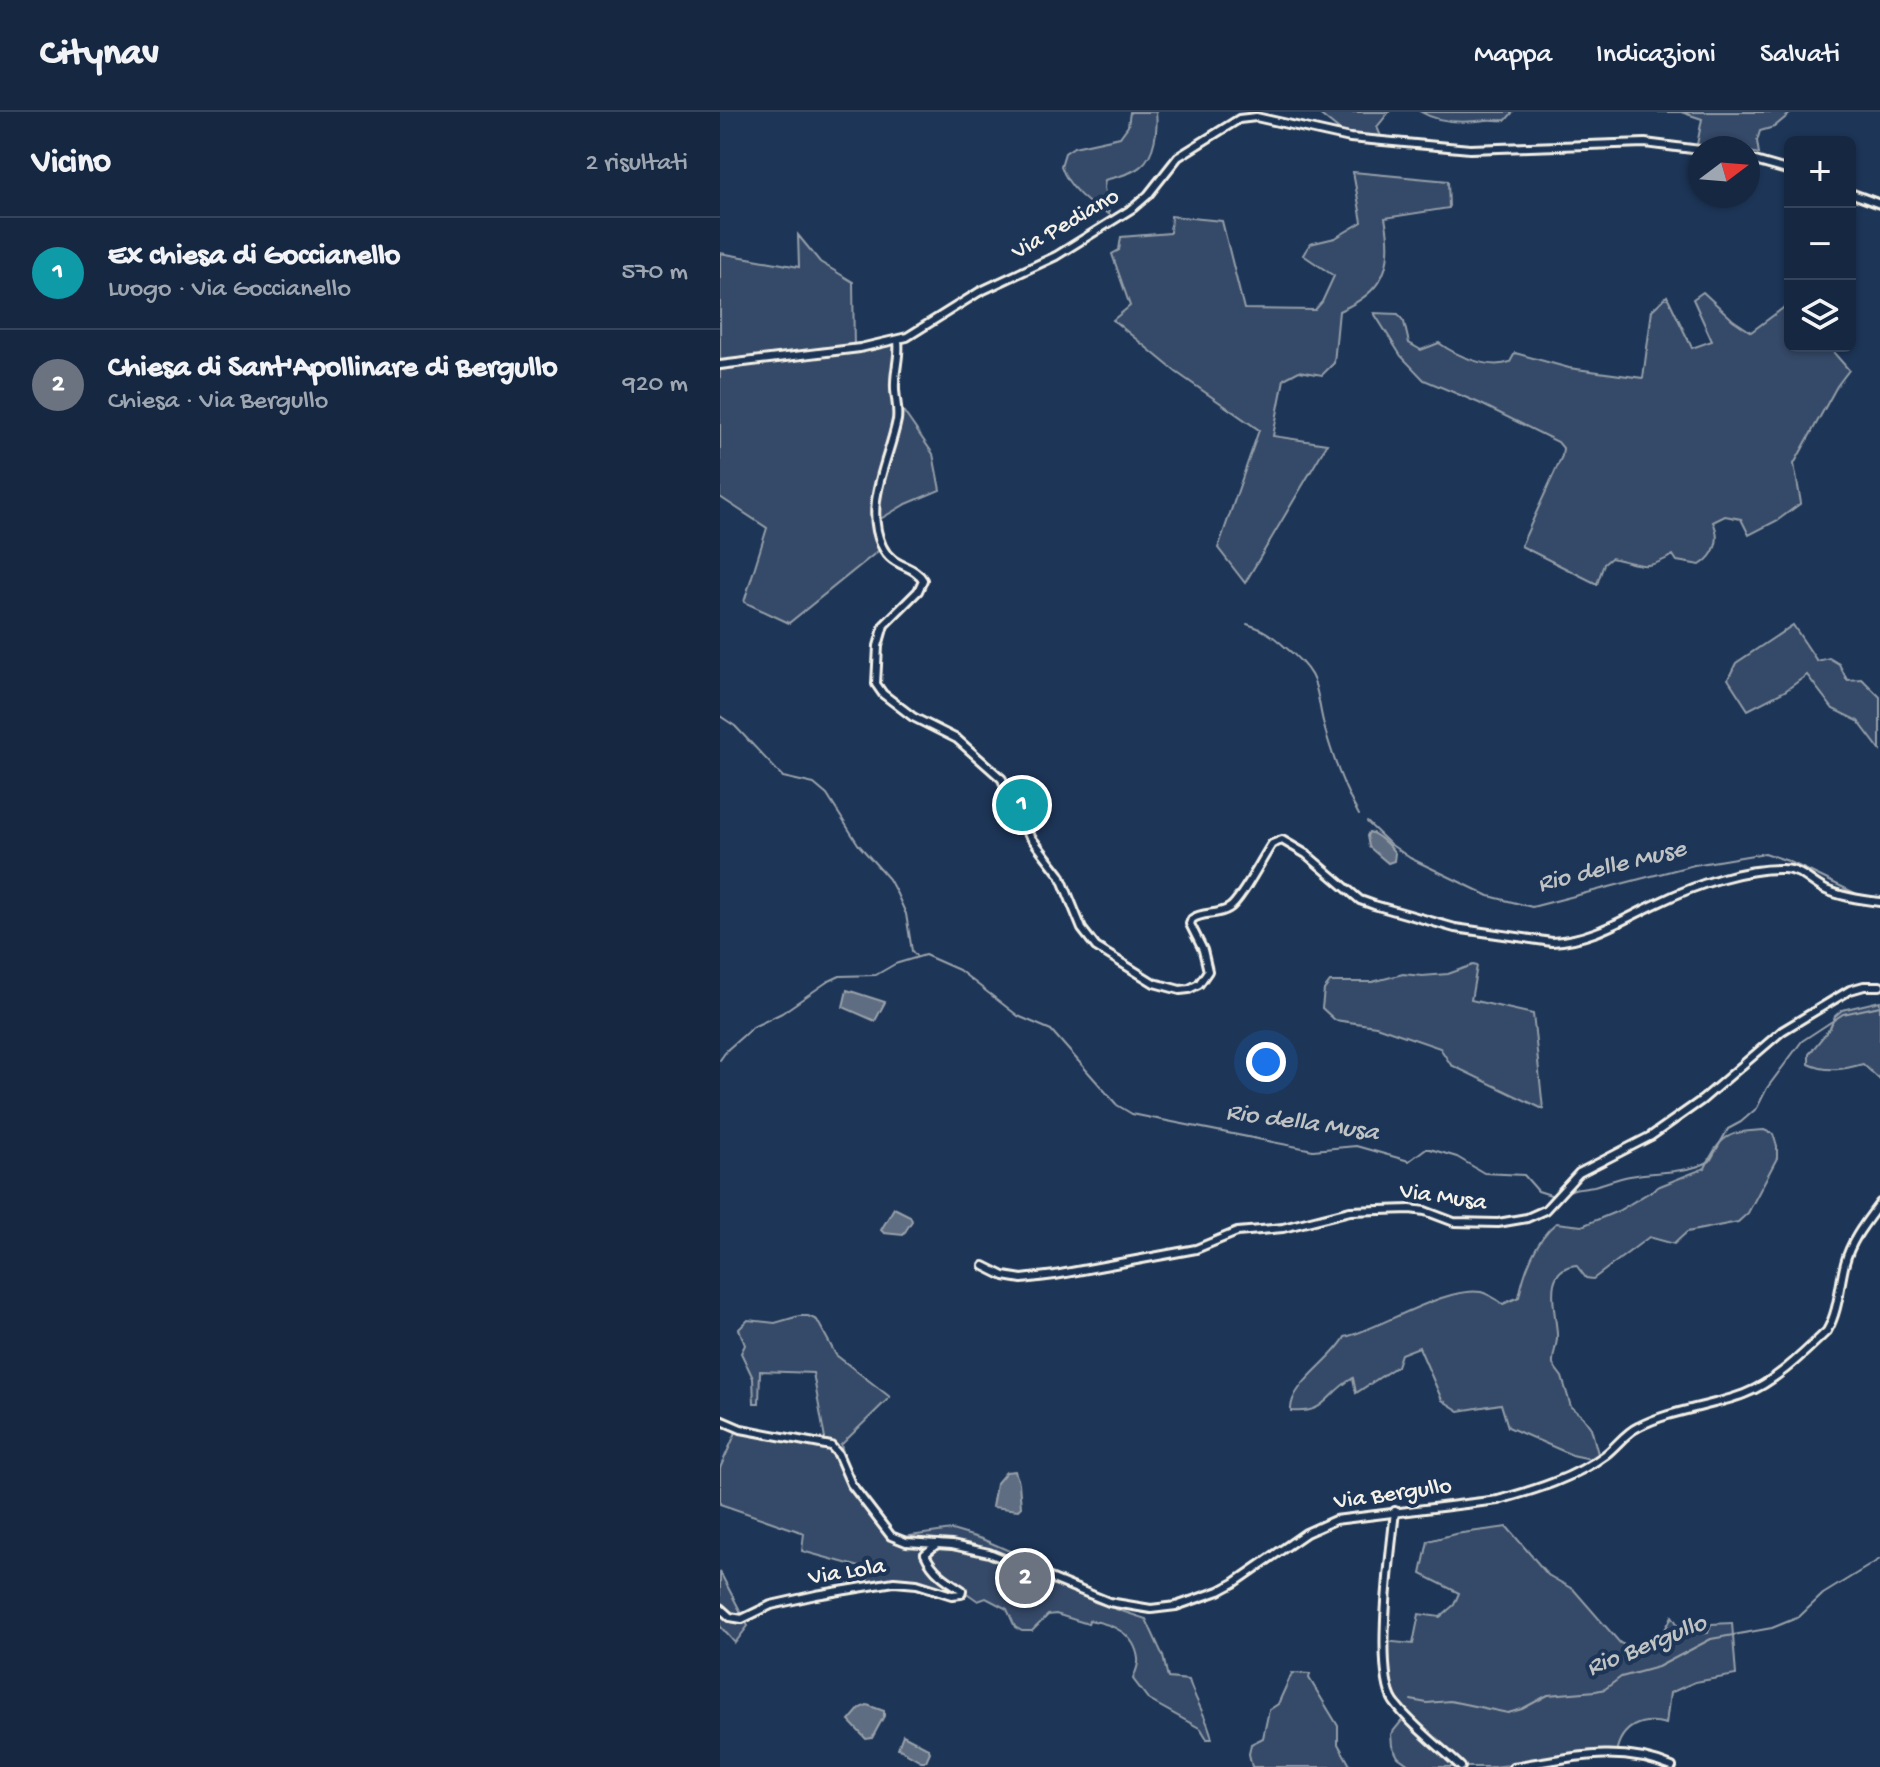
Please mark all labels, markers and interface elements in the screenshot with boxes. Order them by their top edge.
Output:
text: Citynav [40,33,159,77]
text: Mappa [1474,39,1552,72]
text: Indicazioni [1596,39,1716,72]
text: Salvati [1760,39,1840,72]
north arrow [1688,136,1760,208]
map controls [1784,136,1856,352]
button: + [1784,136,1856,208]
text: Vicino [32,144,111,184]
text: 2 risultati [585,149,688,180]
street label: Via Pediano [1006,183,1125,268]
button: − [1784,208,1856,280]
text: Ex chiesa di Goccianello [108,240,400,275]
text: 1 [53,258,63,289]
text: 570 m [621,258,688,289]
text: Luogo · Via Goccianello [108,275,351,306]
button: layers [1784,280,1856,352]
text: Chiesa di Sant'Apollinare di Bergullo [108,352,557,387]
text: 2 [52,370,64,401]
text: 920 m [623,370,688,401]
text: Chiesa · Via Bergullo [108,387,328,418]
pin: 1 [996,775,1048,835]
water label: Rio delle Muse [1535,834,1691,901]
your location [1246,1042,1286,1082]
water label: Rio della Musa [1224,1098,1382,1150]
street label: Via Musa [1397,1177,1489,1219]
street label: Via Bergullo [1331,1472,1454,1518]
pin: 2 [999,1548,1051,1608]
street label: Via Lola [806,1553,888,1594]
water label: Rio Bergullo [1582,1608,1713,1685]

